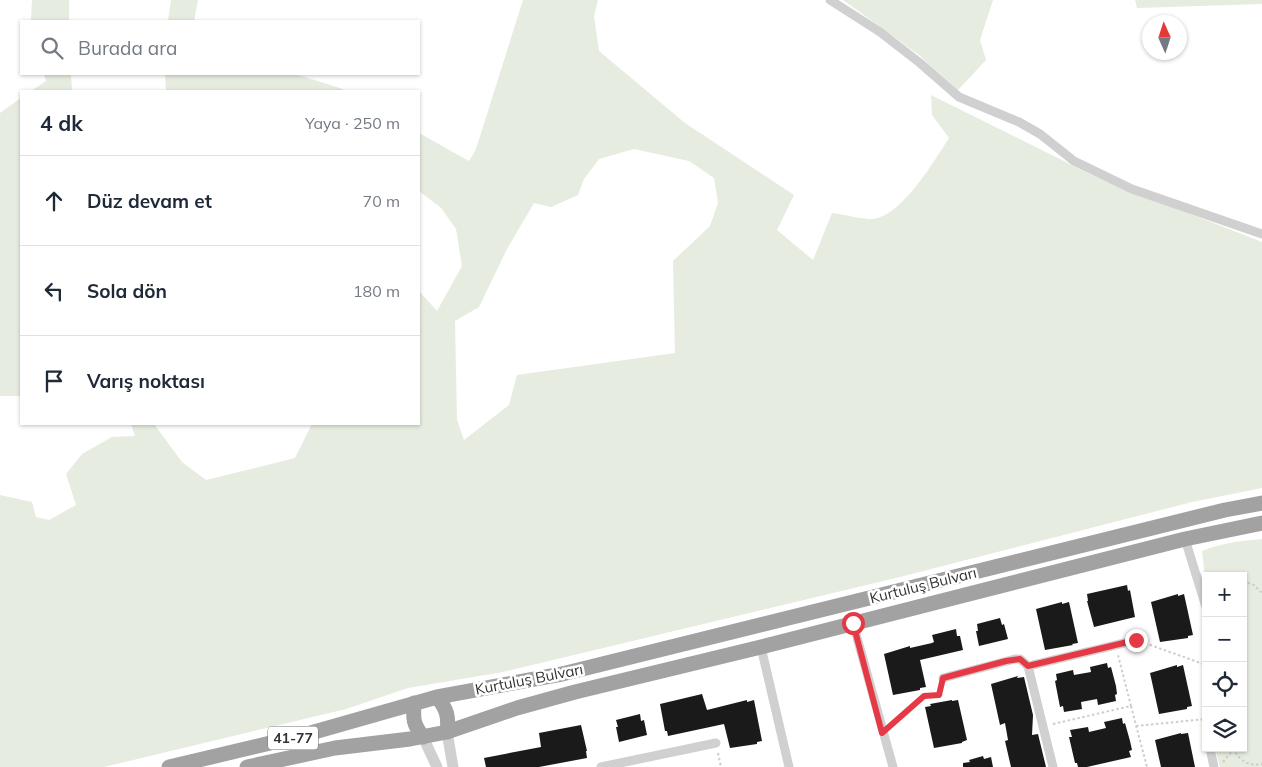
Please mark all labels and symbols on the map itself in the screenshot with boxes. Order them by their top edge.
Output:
north arrow [1142,15,1187,60]
street label: Kurtuluş Bulvarı [868,563,978,607]
route start [842,612,865,635]
route end [1125,629,1148,652]
street label: Kurtuluş Bulvarı [473,659,585,699]
road number: 41-77 [268,726,318,750]

